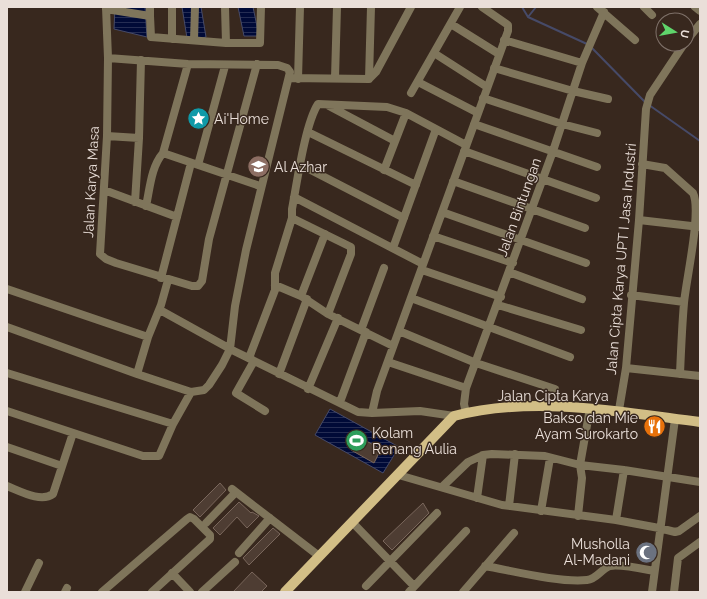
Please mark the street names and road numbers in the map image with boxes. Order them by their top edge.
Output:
street label: Jalan Karya Masa [80,126,102,238]
street label: Jalan Cipta Karya UPT I Jasa Industri [603,142,639,376]
street label: Jalan Bintungan [494,156,544,258]
street label: Jalan Cipta Karya [497,388,609,404]

